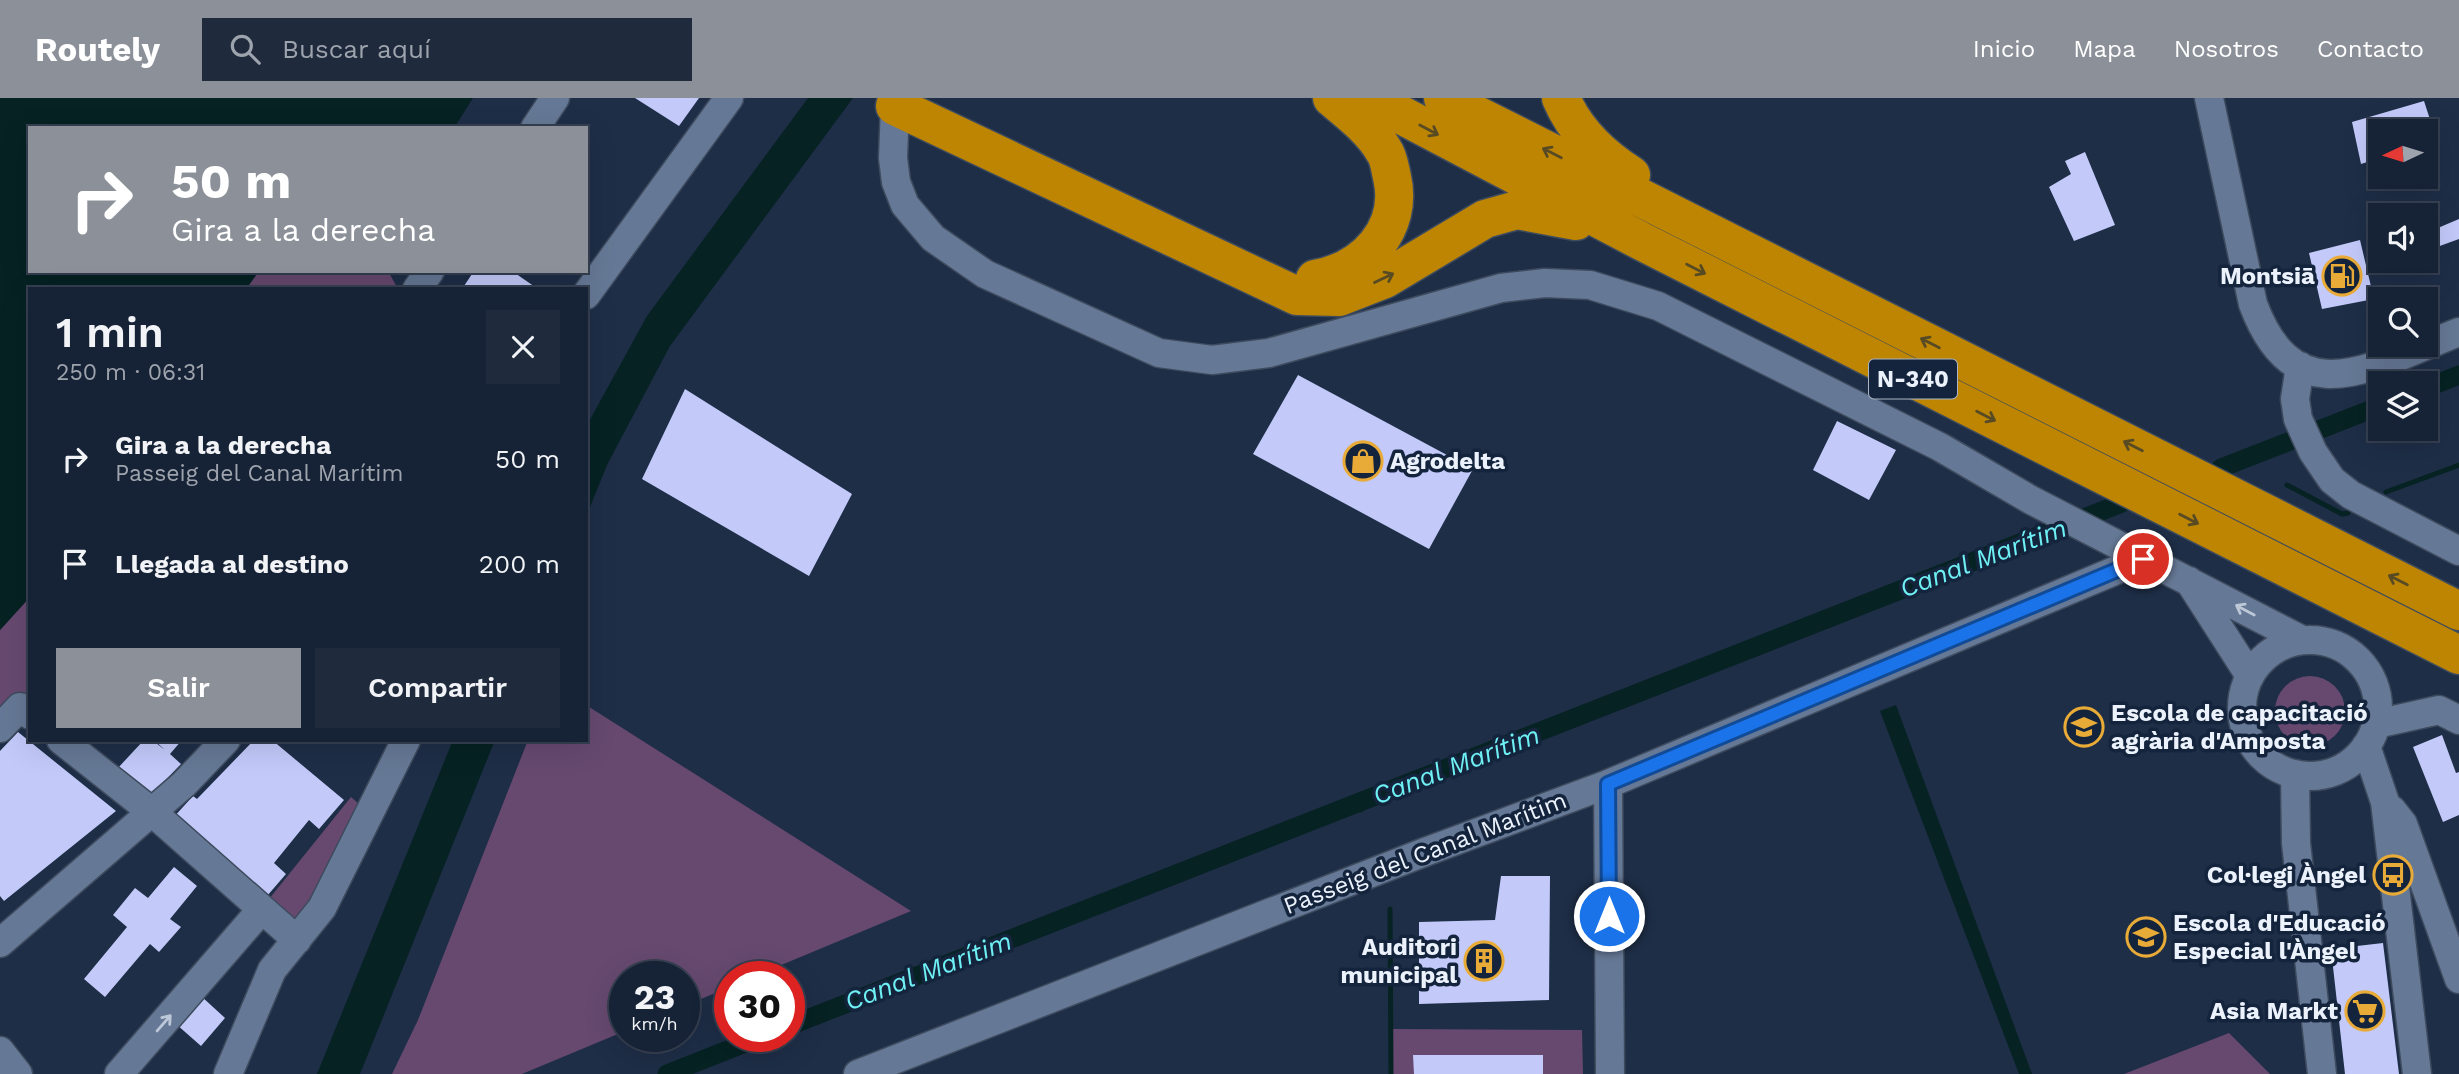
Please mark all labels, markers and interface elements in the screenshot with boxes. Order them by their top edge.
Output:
search box [202,18,692,81]
text: Routely [35,30,160,69]
icon: search [226,30,264,68]
text: Buscar aquí [282,34,431,64]
text: Inicio [1973,35,2035,63]
text: Mapa [2073,35,2136,63]
text: Nosotros [2174,35,2279,63]
text: Contacto [2317,35,2424,63]
north arrow [2368,119,2438,189]
map controls [2368,119,2438,441]
one-way arrow [1418,123,1439,137]
one-way arrow [1542,145,1563,159]
text: 50 m [171,152,291,210]
icon: right [56,154,147,245]
button: sound [2368,203,2438,273]
text: Gira a la derecha [171,211,435,249]
fuel station icon: Montsiā [2321,255,2363,297]
one-way arrow [1685,262,1706,276]
place label: Montsiā [2220,262,2315,290]
one-way arrow [1373,271,1394,285]
button: search [2368,287,2438,357]
text: 1 min [56,308,164,357]
button: close [486,310,560,384]
one-way arrow [1921,336,1941,350]
text: 250 m · 06:31 [56,359,205,386]
road number: N-340 [1869,360,1957,398]
button: layers [2368,371,2438,441]
one-way arrow [1976,409,1996,423]
text: Gira a la derecha [115,430,331,460]
one-way arrow [2124,438,2144,452]
icon: right [56,440,94,478]
shop icon: Agrodelta [1342,440,1384,482]
text: 50 m [495,444,560,474]
place label: Agrodelta [1390,447,1505,475]
text: Passeig del Canal Marítim [115,460,403,487]
water label: Canal Marítim [1895,512,2071,604]
one-way arrow [2179,512,2199,526]
pin [2113,529,2173,589]
icon: arrive [2124,540,2162,578]
icon: arrive [56,545,94,583]
text: Llegada al destino [115,549,349,579]
text: 200 m [479,549,560,579]
one-way arrow [2388,572,2409,586]
one-way arrow [2235,603,2256,616]
button: Salir [56,648,301,728]
button: Compartir [315,648,560,728]
place label: Escola de capacitació agrària d'Amposta [2111,699,2368,755]
school or university icon: Escola de capacitació agrària d'Amposta [2063,706,2105,748]
water label: Canal Marítim [1368,719,1544,811]
street label: Passeig del Canal Marítim [1280,786,1570,920]
bus stop icon: Col·legi Àngel [2372,854,2414,896]
place label: Col·legi Àngel [2207,861,2366,889]
position arrow [1572,879,1646,953]
place label: Escola d'Educació Especial l'Àngel [2173,909,2386,965]
school or university icon: Escola d'Educació Especial l'Àngel [2125,916,2167,958]
water label: Canal Marítim [840,925,1016,1017]
place label: Auditori municipal [1340,933,1457,989]
building icon: Auditori municipal [1463,940,1505,982]
speed limit sign: 30 [714,961,805,1052]
text: 23 [634,976,675,1018]
supermarket icon: Asia Markt [2344,990,2386,1032]
place label: Asia Markt [2210,997,2339,1025]
text: km/h [631,1013,678,1034]
one-way arrow [156,1014,172,1032]

